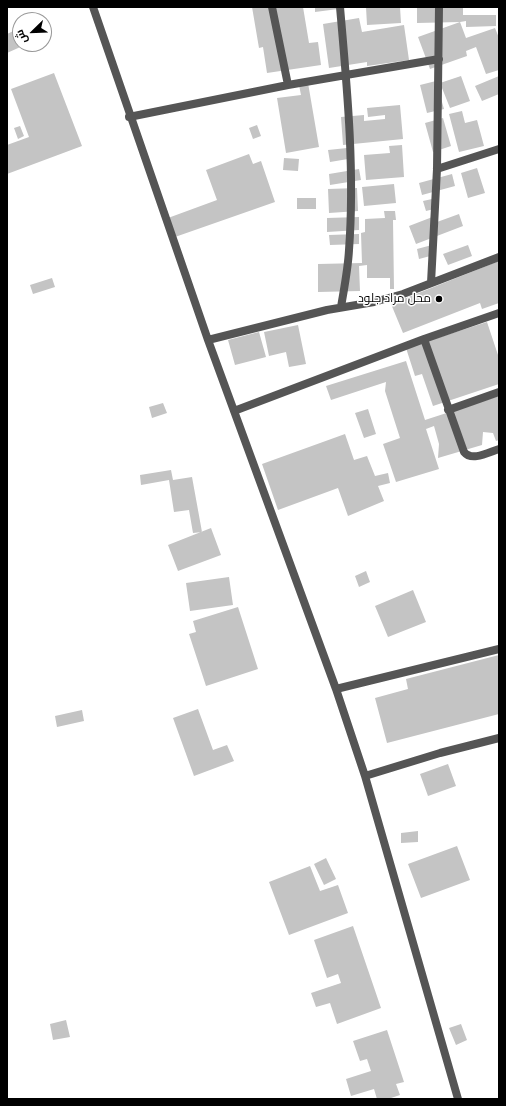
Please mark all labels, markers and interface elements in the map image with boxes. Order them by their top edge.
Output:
north arrow [12,12,52,52]
text: ش [13,27,30,46]
place label: محل مراد جلود [358,292,431,306]
marker: محل مراد جلود [434,294,444,304]

